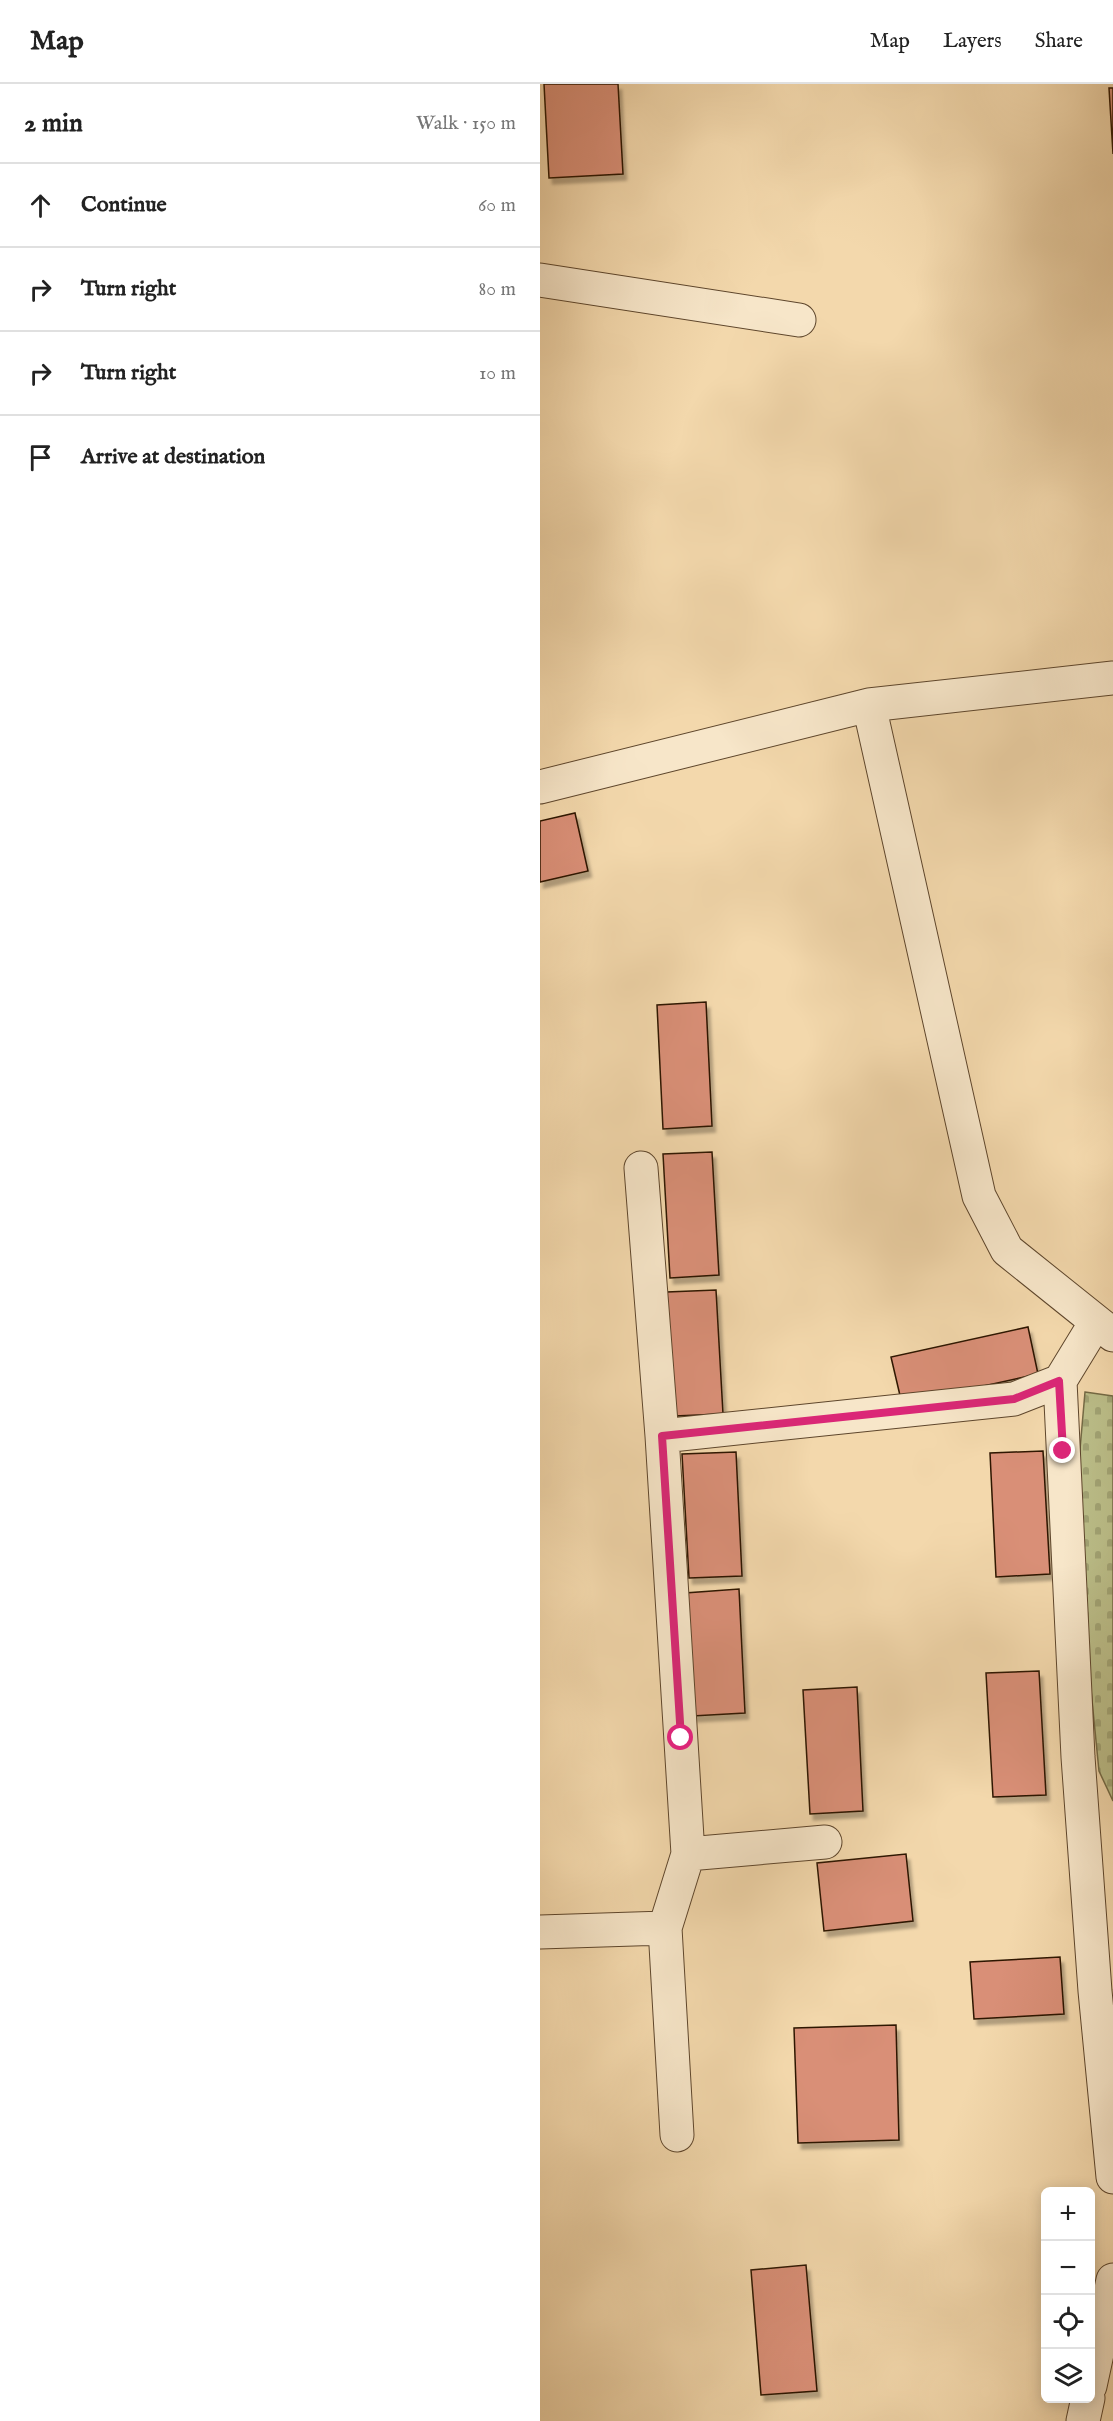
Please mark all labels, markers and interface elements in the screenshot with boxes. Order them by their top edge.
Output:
text: Map [30,24,84,59]
text: Map [870,28,910,55]
text: Layers [943,28,1002,55]
text: Share [1035,28,1083,55]
text: 2 min [24,107,83,140]
text: Walk · 150 m [416,111,516,136]
icon: ahead [24,189,57,222]
text: Continue [81,191,167,219]
text: 60 m [478,193,516,218]
icon: right [24,273,57,306]
text: Turn right [81,275,176,303]
text: 80 m [479,277,516,302]
icon: right [24,357,57,390]
text: Turn right [81,359,176,387]
text: 10 m [479,361,516,386]
icon: arrive [24,441,57,474]
text: Arrive at destination [81,443,265,471]
route end [1049,1437,1075,1463]
route start [667,1724,693,1750]
map controls [1041,2187,1095,2403]
button: + [1041,2187,1095,2241]
button: − [1041,2241,1095,2295]
button: locate [1041,2295,1095,2349]
button: layers [1041,2349,1095,2403]

